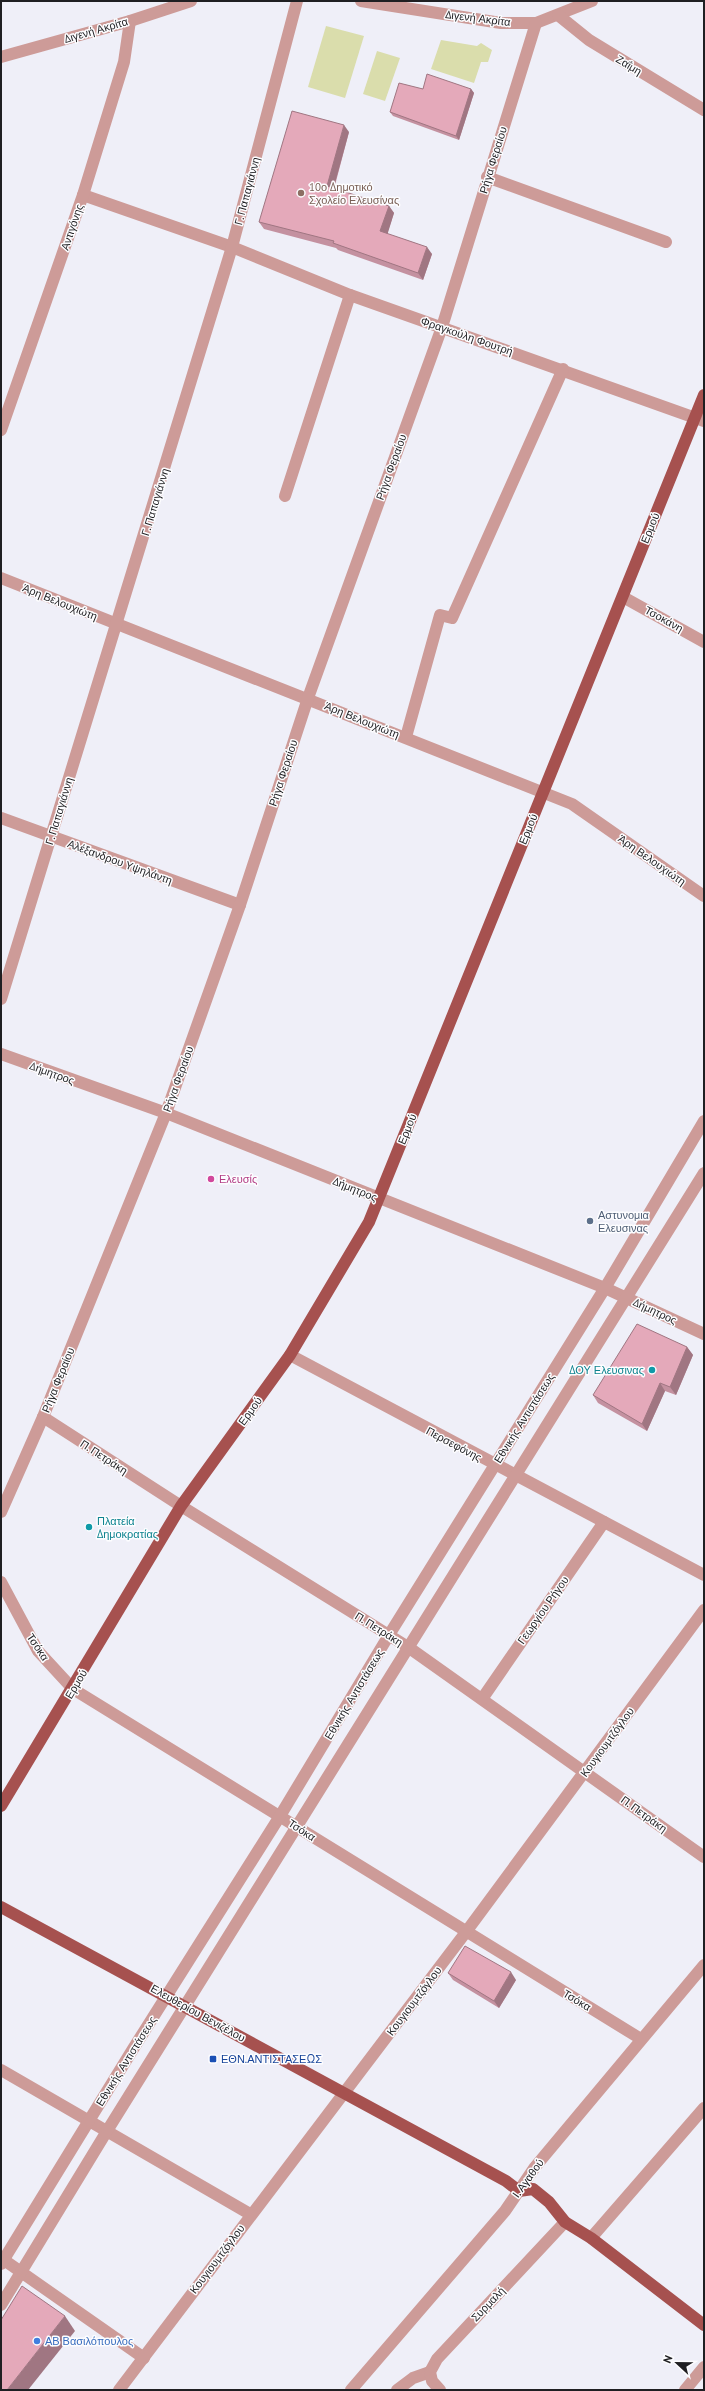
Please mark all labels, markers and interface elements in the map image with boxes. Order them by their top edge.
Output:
street label: Διγενή Ακρίτα [445,7,512,29]
street label: Διγενή Ακρίτα [62,14,130,46]
street label: Ζαΐμη [614,52,644,78]
street label: Ρήγα Φεραίου [476,125,510,195]
street label: Γ. Παπαγιάννη [231,155,263,227]
place label: 10ο Δημοτικό Σχολείο Ελευσίνας [309,180,399,207]
marker: 10ο Δημοτικό Σχολείο Ελευσίνας [296,188,306,198]
street label: Αντιγόνης [58,202,86,252]
street label: Φραγκούλη Φουτρή [419,314,515,358]
street label: Ρήγα Φεραίου [373,432,409,502]
street label: Γ. Παπαγιάννη [138,467,172,537]
street label: Ερμού [638,511,662,545]
street label: Άρη Βελουχιώτη [21,581,99,623]
street label: Τσοκάνη [642,603,686,635]
street label: Άρη Βελουχιώτη [323,699,401,741]
street label: Ρήγα Φεραίου [266,738,300,808]
street label: Γ. Παπαγιάννη [42,776,76,846]
street label: Ερμού [516,812,540,846]
street label: Άρη Βελουχιώτη [615,831,689,889]
street label: Αλέξανδρου Υψηλάντη [66,837,174,887]
street label: Ρήγα Φεραίου [160,1044,196,1114]
street label: Δήμητρος [28,1058,76,1088]
street label: Ερμού [395,1112,419,1146]
place label: Ελευσίς [219,1172,257,1186]
marker: Ελευσίς [206,1174,216,1184]
street label: Δήμητρος [331,1174,379,1204]
place label: Αστυνομια Ελευσινας [598,1208,650,1235]
marker: Αστυνομια Ελευσινας [585,1216,595,1226]
street label: Δήμητρος [631,1295,679,1327]
street label: Ρήγα Φεραίου [39,1345,77,1415]
place label: ΔΟΥ Ελευσινας [569,1363,644,1377]
marker: ΔΟΥ Ελευσινας [647,1365,657,1375]
street label: Εθνικής Αντιστάσεως [491,1370,557,1466]
street label: Ερμού [235,1394,265,1428]
street label: Περσεφόνης [424,1424,484,1464]
street label: Π. Πετράκη [78,1436,130,1478]
place label: Πλατεία Δημοκρατίας [97,1514,158,1541]
marker: Πλατεία Δημοκρατίας [84,1522,94,1532]
street label: Γεωργίου Ρήγου [514,1573,572,1647]
street label: Π. Πετράκη [352,1609,406,1649]
street label: Τσόκα [24,1631,53,1664]
street label: Εθνικής Αντιστάσεως [321,1646,387,1742]
street label: Ερμού [62,1667,90,1701]
street label: Κουγιουμτζόγλου [577,1704,637,1780]
street label: Π. Πετράκη [618,1793,670,1835]
street label: Τσόκα [286,1816,319,1844]
street label: Κουγιουμτζόγλου [383,1964,445,2038]
street label: Ελευθερίου Βενιζέλου [148,1981,248,2045]
street label: Τσόκα [560,1986,594,2014]
street label: Εθνικής Αντιστάσεως [93,2013,159,2109]
place label: ΕΘΝ.ΑΝΤΙΣΤΑΣΕΩΣ [221,2052,322,2066]
marker: ΕΘΝ.ΑΝΤΙΣΤΑΣΕΩΣ [208,2054,218,2064]
street label: Ι. Αγαθού [509,2156,547,2200]
street label: Κουγιουμτζόγλου [186,2222,248,2296]
street label: Συρμαλή [468,2284,508,2324]
place label: ΑΒ Βασιλόπουλος [45,2334,133,2348]
marker: ΑΒ Βασιλόπουλος [32,2336,42,2346]
north arrow [657,2343,697,2383]
text: N [660,2353,676,2365]

